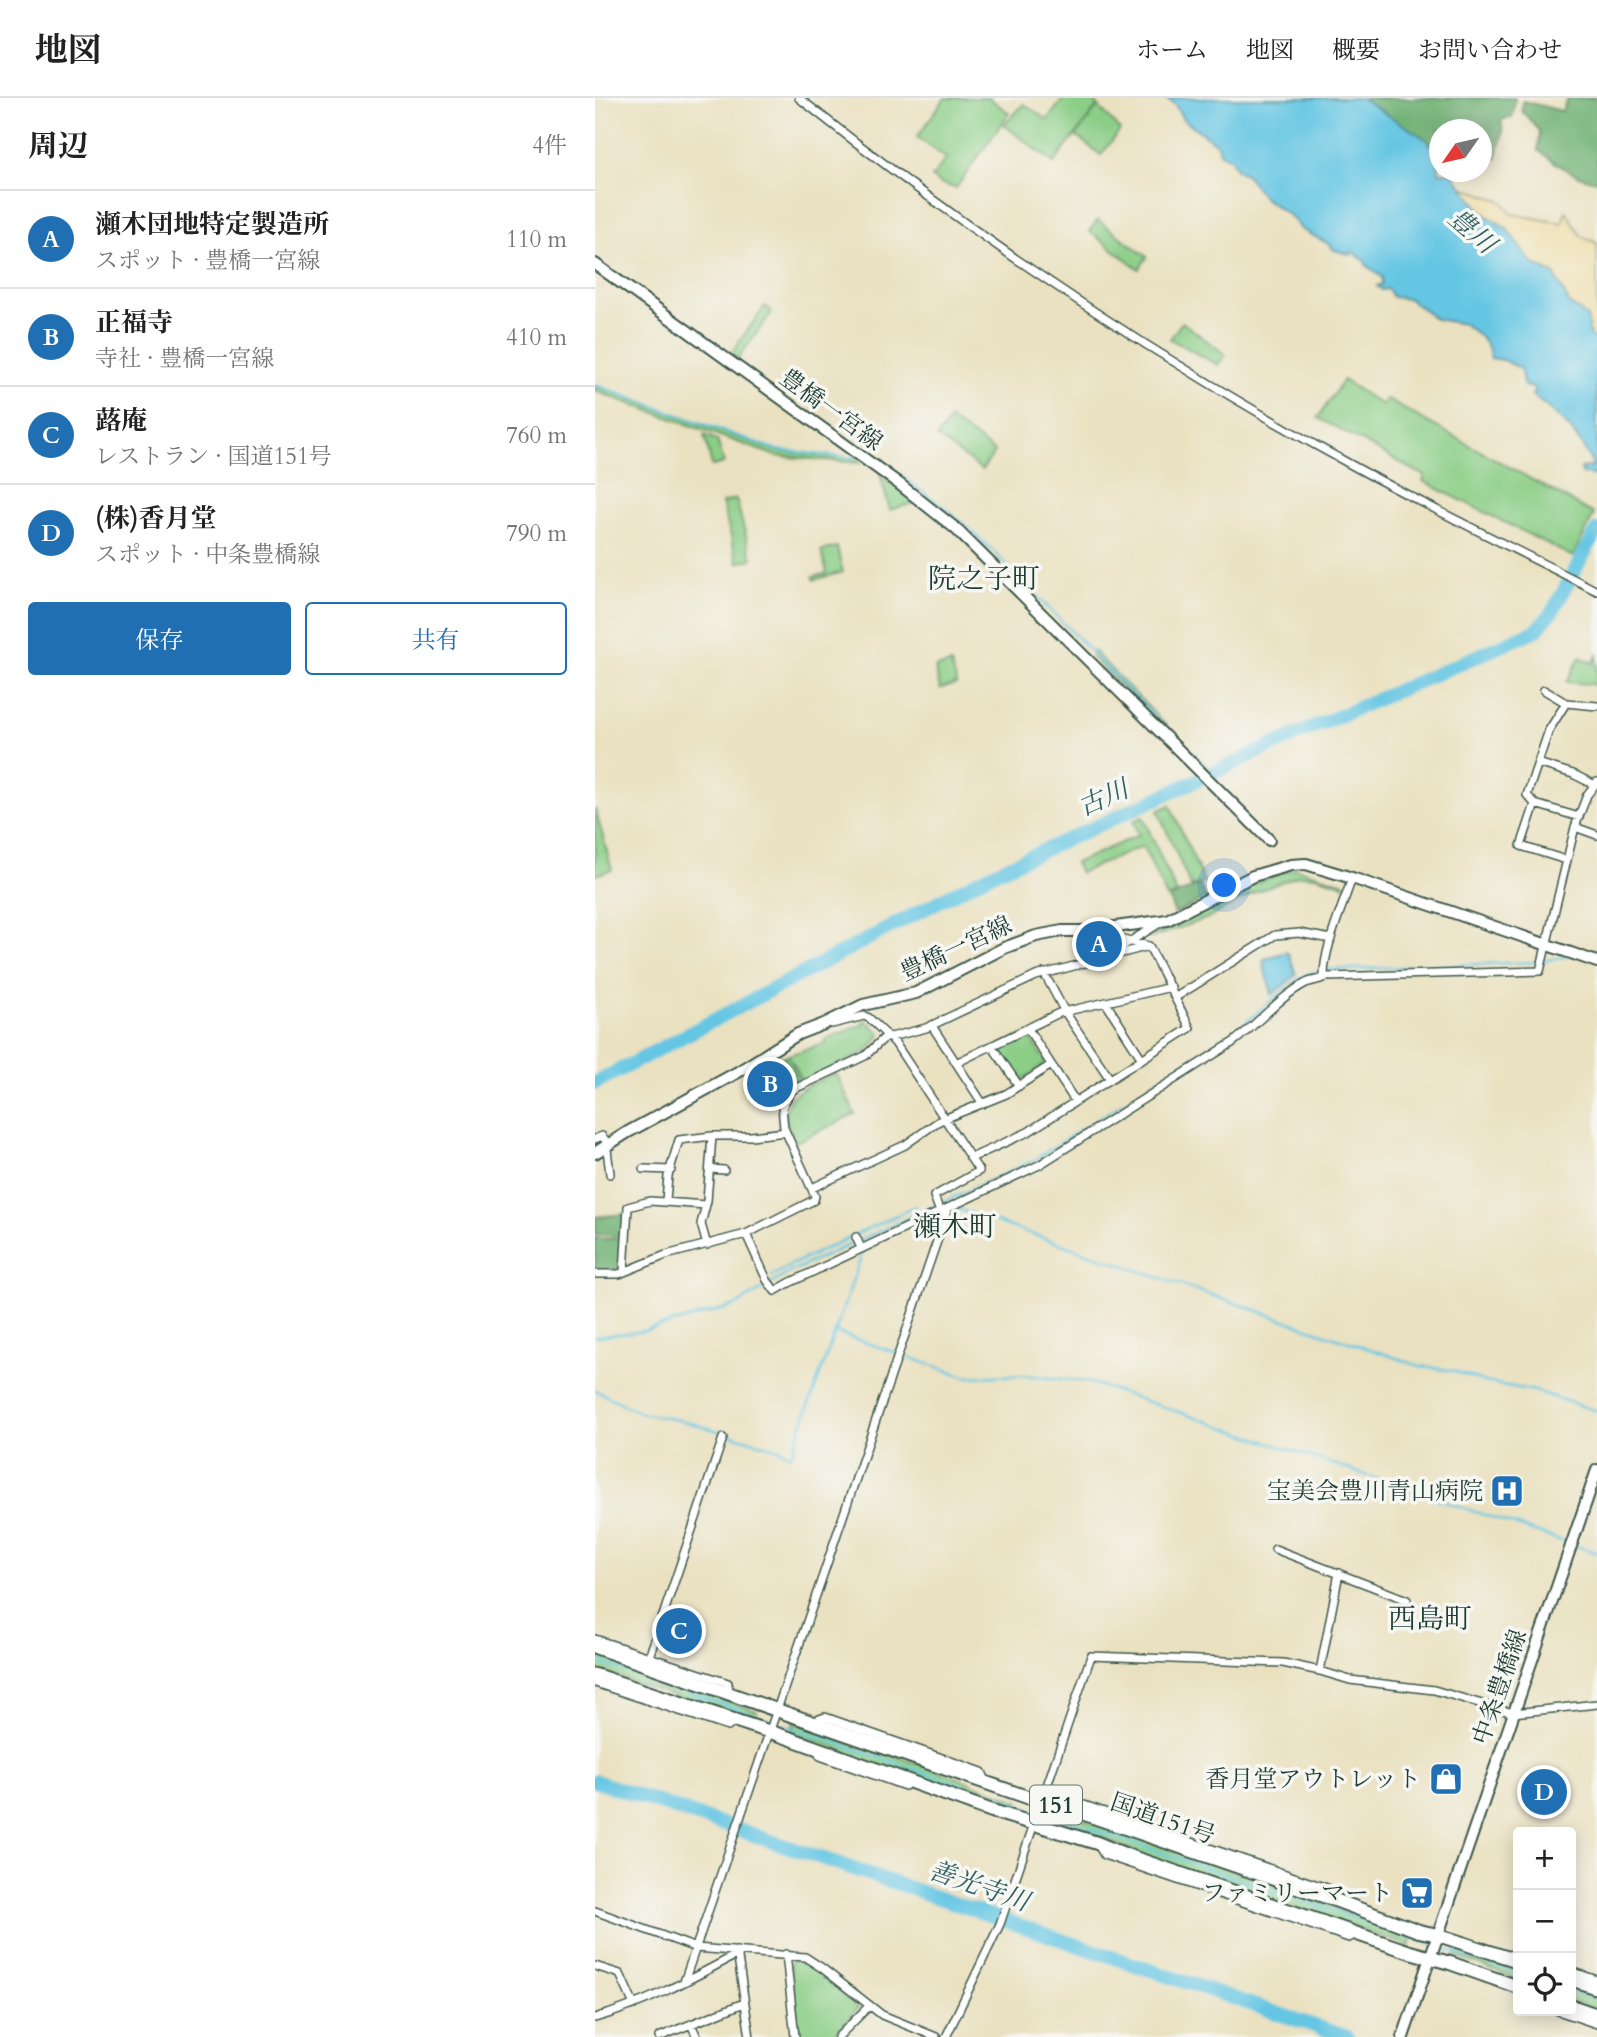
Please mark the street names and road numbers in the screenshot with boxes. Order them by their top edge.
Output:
street label: 豊橋一宮線 [773,361,889,459]
street label: 豊橋一宮線 [895,909,1017,989]
street label: 中条豊橋線 [1465,1625,1535,1749]
road number: 151 [1030,1786,1082,1824]
street label: 国道151号 [1106,1786,1220,1852]

